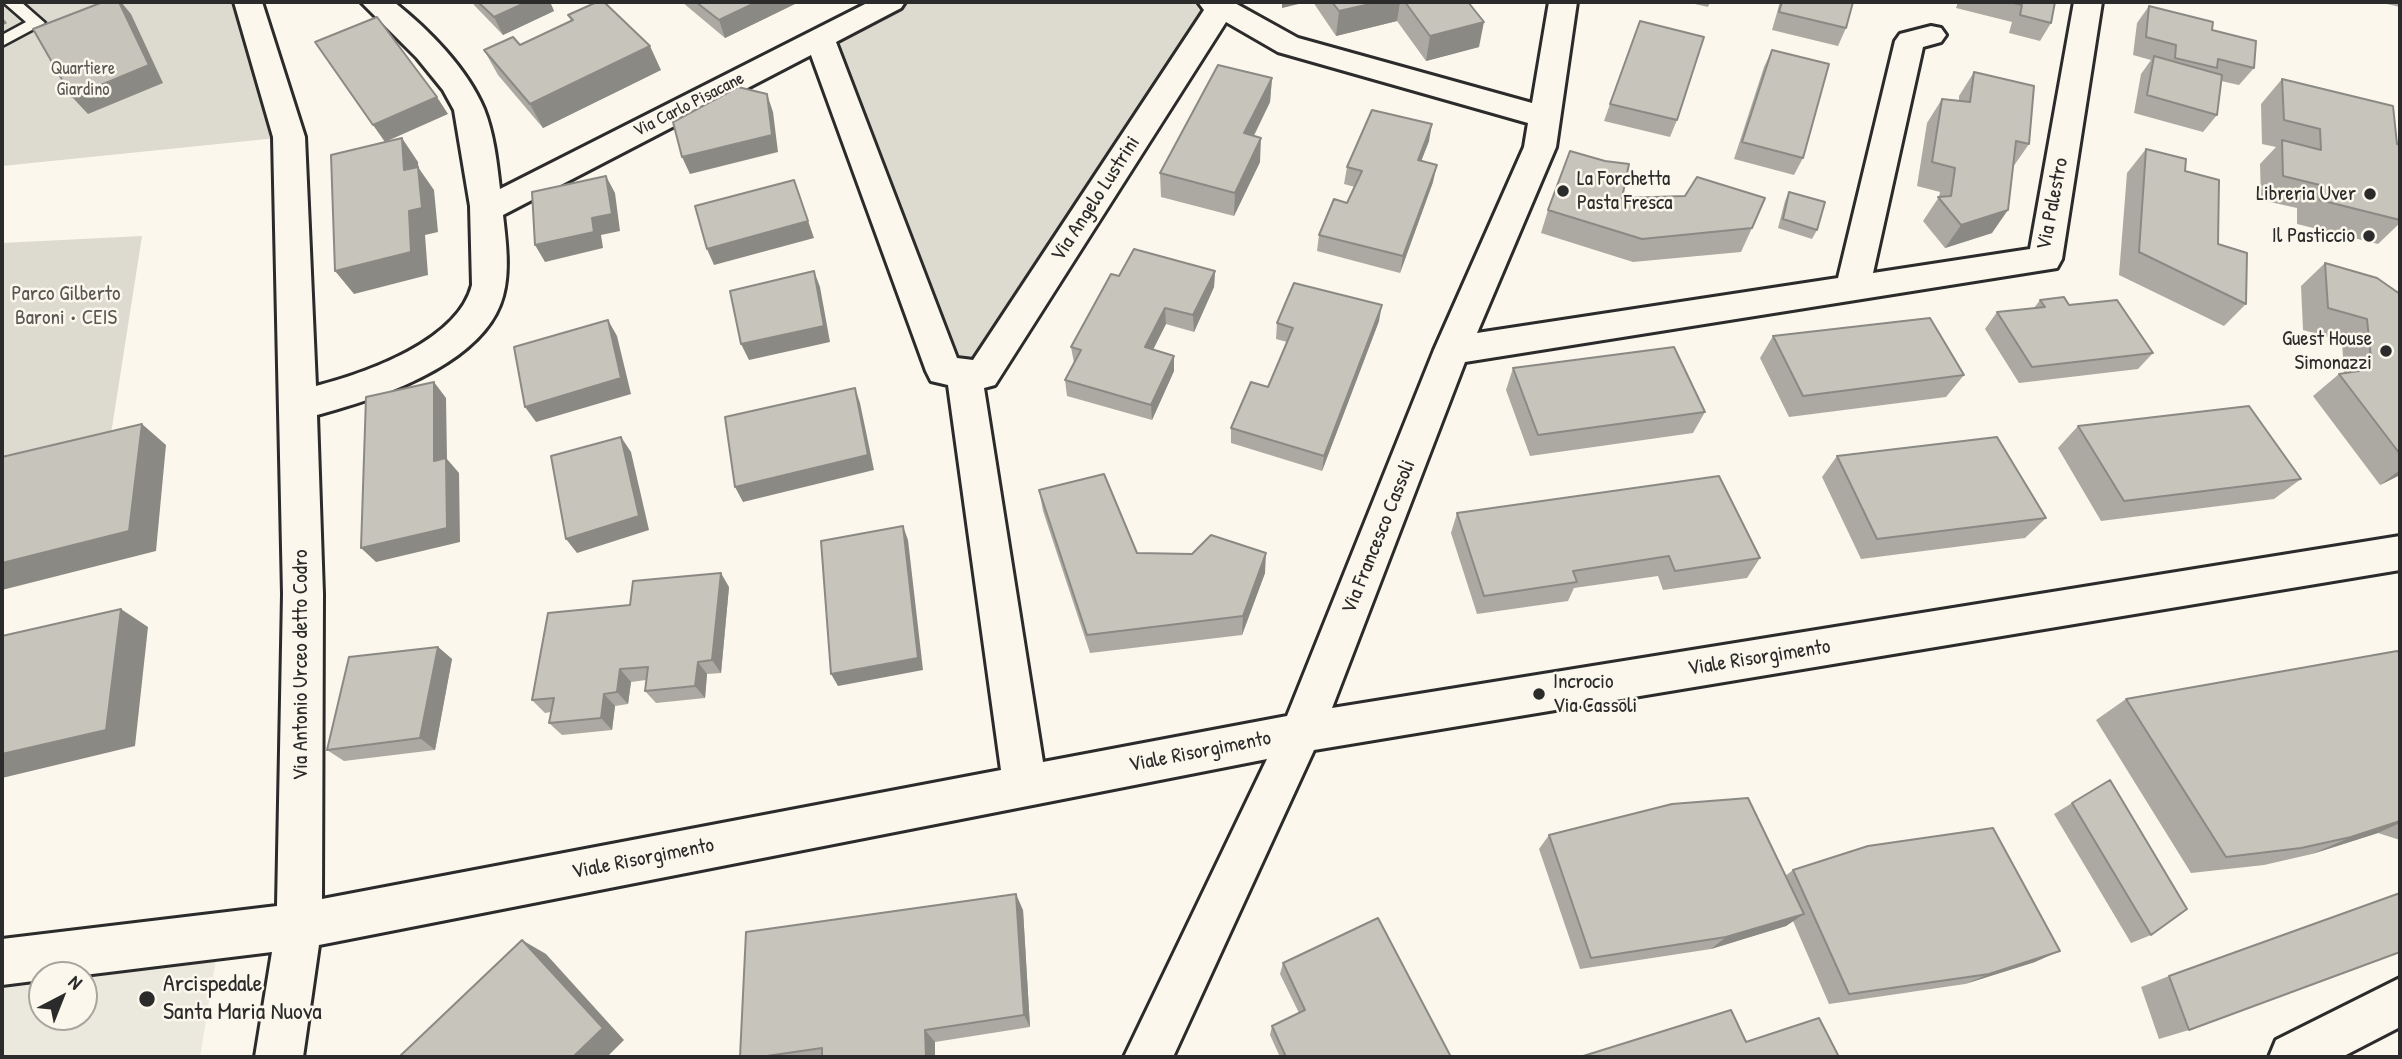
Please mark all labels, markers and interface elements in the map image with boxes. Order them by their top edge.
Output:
park label: Quartiere Giardino [51,58,115,100]
street label: Via Carlo Pisacane [630,68,748,142]
street label: Via Angelo Lustrini [1046,132,1146,266]
street label: Via Palestro [2032,156,2074,252]
place label: La Forchetta Pasta Fresca [1577,166,1672,216]
place label: Libreria Uver [2256,181,2356,207]
marker: La Forchetta Pasta Fresca [1555,183,1571,199]
marker: Libreria Uver [2362,186,2378,202]
place label: Il Pasticcio [2272,223,2355,249]
marker: Il Pasticcio [2361,228,2377,244]
park label: Parco Gilberto Baroni • CEIS [11,281,121,331]
place label: Guest House Simonazzi [2282,326,2372,376]
marker: Guest House Simonazzi [2378,343,2394,359]
street label: Via Francesco Cassoli [1337,456,1421,618]
street label: Via Antonio Urceo detto Codro [288,550,314,780]
street label: Viale Risorgimento [1686,634,1832,682]
place label: Incrocio Via Cassoli [1553,669,1637,719]
marker: Incrocio Via Cassoli [1531,686,1547,702]
street label: Viale Risorgimento [1127,726,1273,778]
street label: Viale Risorgimento [570,833,716,885]
north arrow [28,961,98,1031]
text: N [63,969,88,995]
place label: Arcispedale Santa Maria Nuova [163,971,322,1027]
marker: Arcispedale Santa Maria Nuova [137,989,157,1009]

